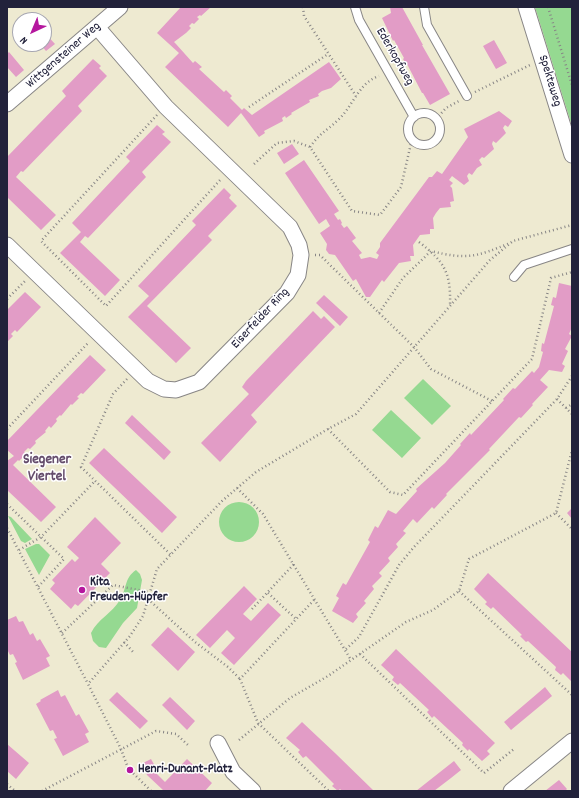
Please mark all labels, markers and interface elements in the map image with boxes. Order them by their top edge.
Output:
north arrow [12,12,52,52]
street label: Wittgensteiner Weg [24,19,104,93]
street label: Ederkopfweg [371,25,417,89]
text: N [17,32,32,48]
street label: Spekteweg [534,53,564,109]
street label: Eiserfelder Ring [229,285,293,353]
district label: Siegener Viertel [23,452,71,487]
place label: Kita Freuden-Hüpfer [90,575,168,606]
marker: Kita Freuden-Hüpfer [77,585,87,595]
place label: Henri-Dunant-Platz [138,762,233,778]
marker: Henri-Dunant-Platz [125,765,135,775]

